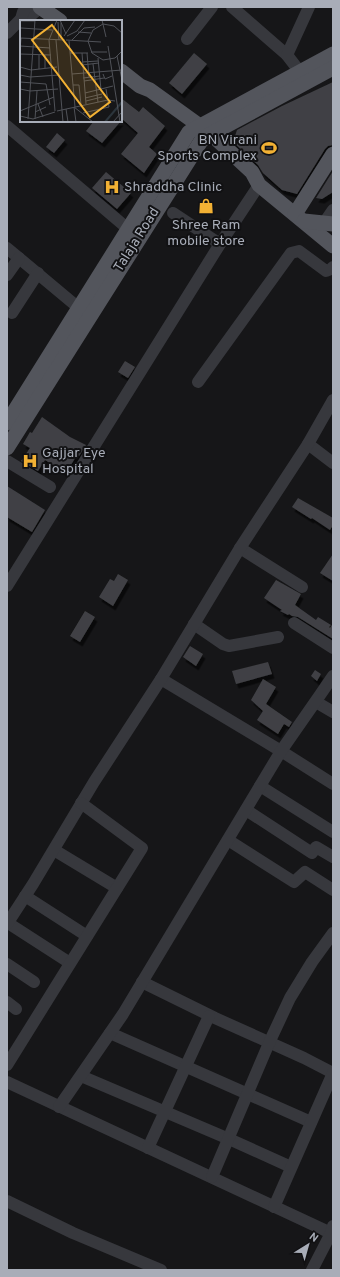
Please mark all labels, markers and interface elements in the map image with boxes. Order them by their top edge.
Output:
inset map [20,20,122,122]
place label: BN Virani Sports Complex [157,132,257,165]
sports icon: BN Virani Sports Complex [260,139,278,157]
hospital icon: Shraddha Clinic [103,178,121,196]
place label: Shraddha Clinic [124,179,222,196]
shop icon: Shree Ram mobile store [197,197,215,215]
street label: Talaja Road [111,205,163,275]
place label: Shree Ram mobile store [167,217,245,250]
place label: Gajjar Eye Hospital [42,445,106,478]
hospital icon: Gajjar Eye Hospital [21,452,39,470]
north arrow [288,1225,328,1265]
text: N [306,1230,321,1246]

